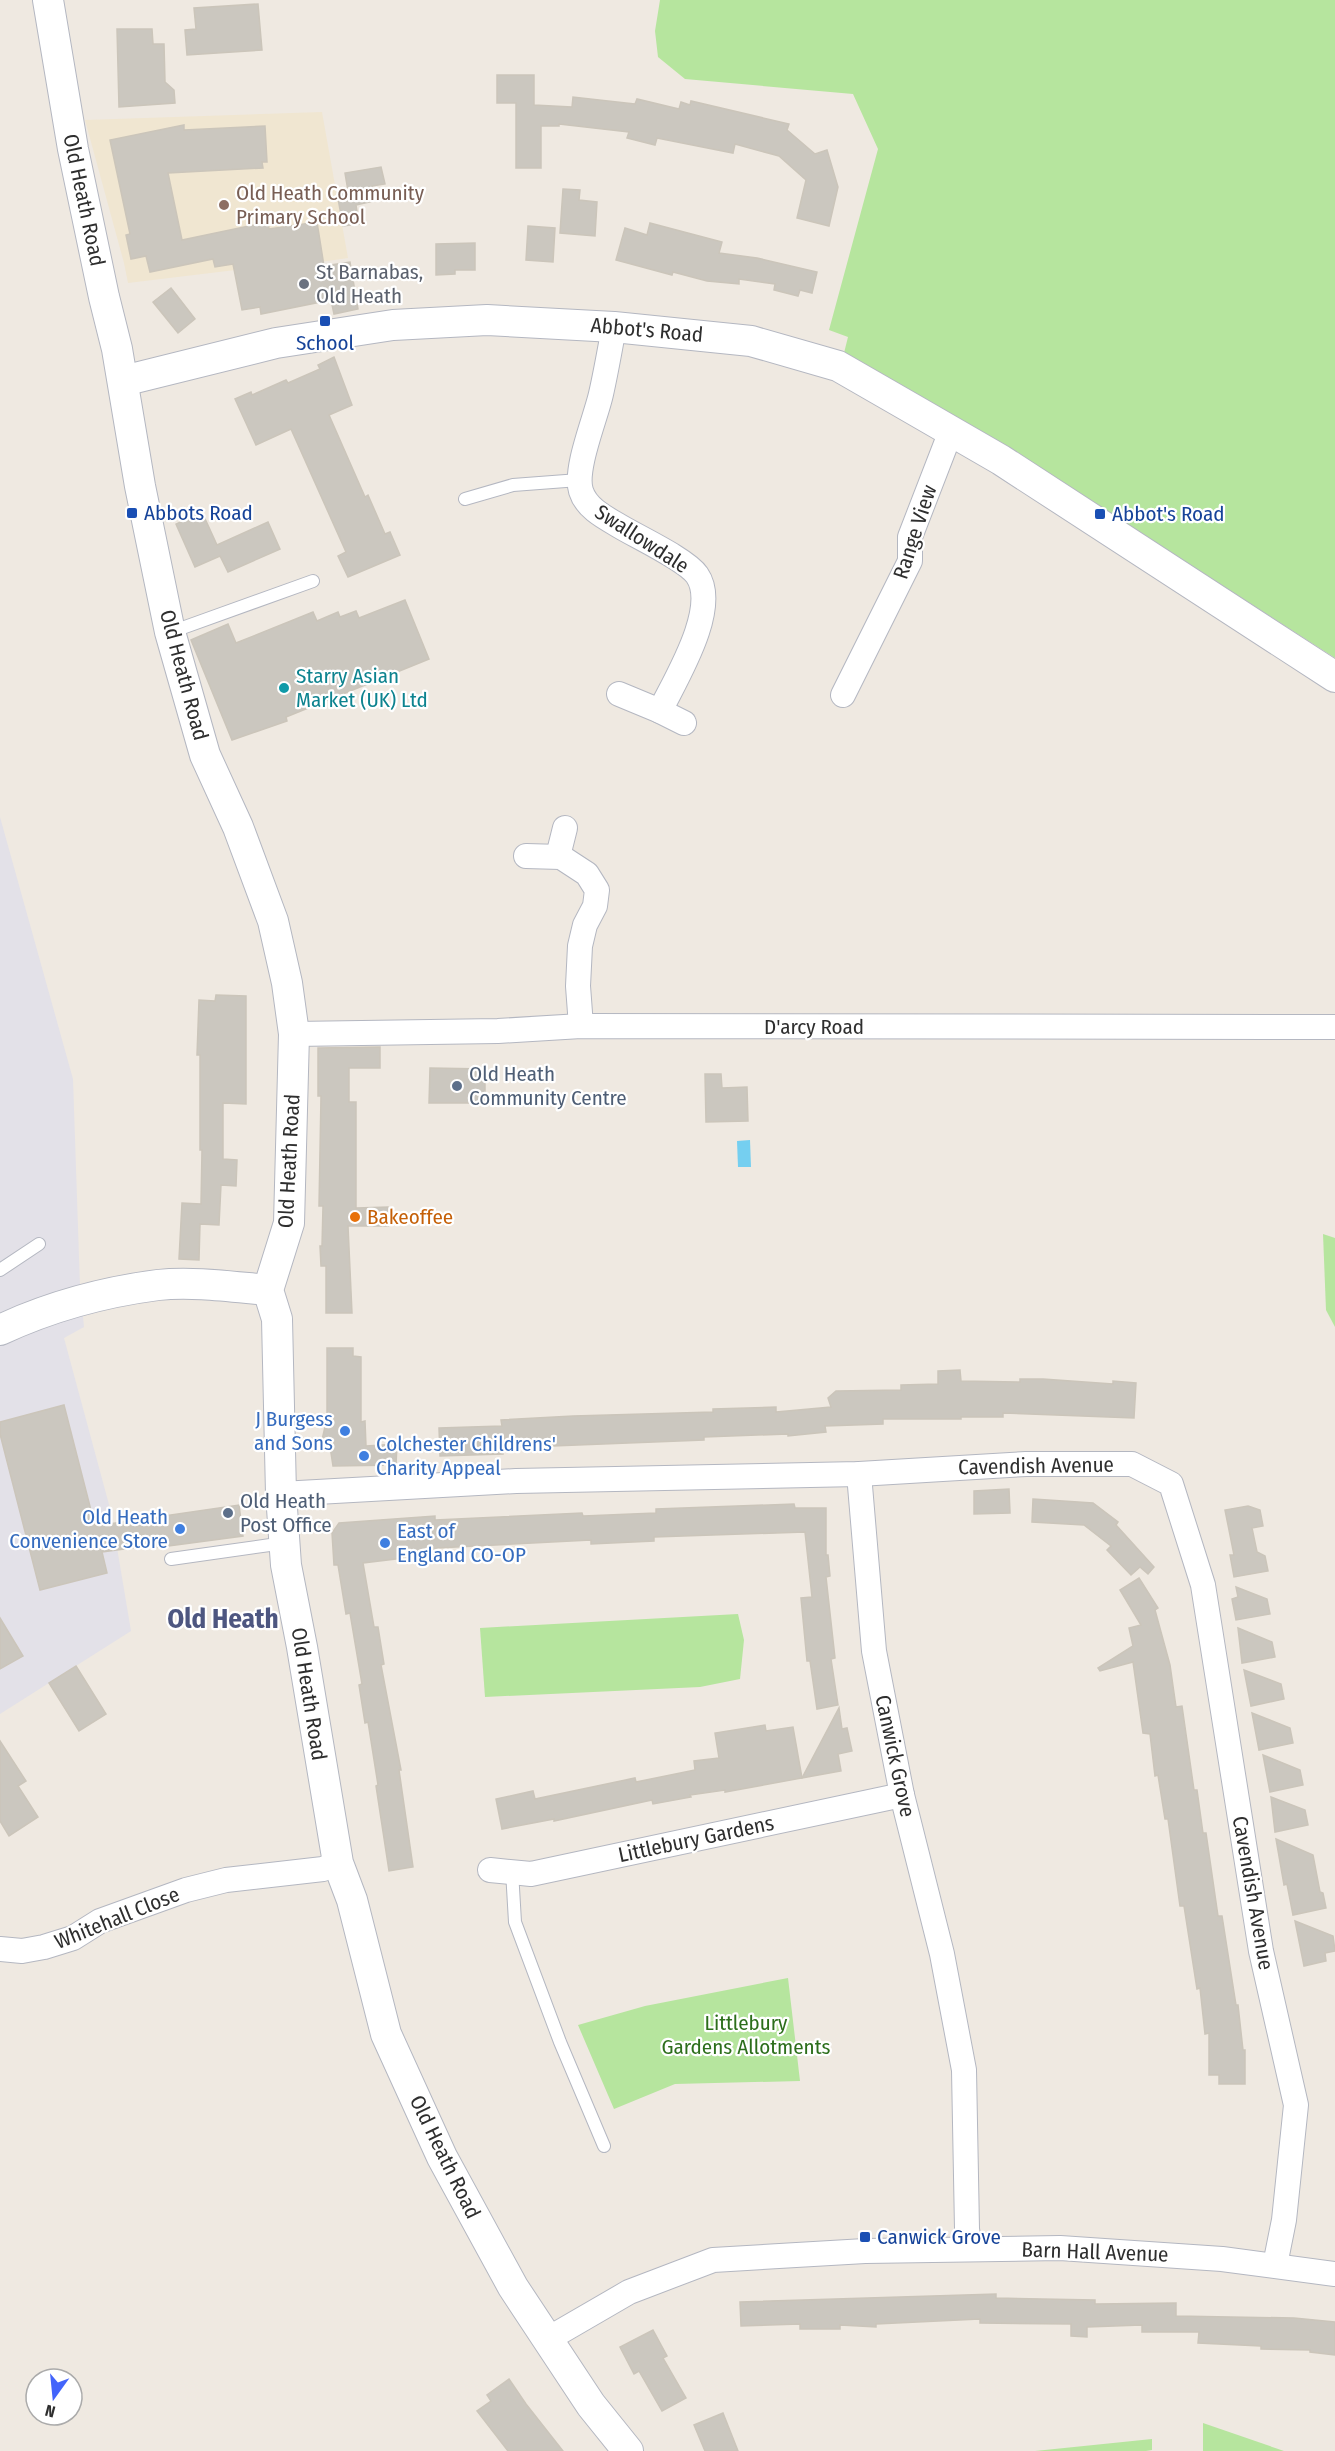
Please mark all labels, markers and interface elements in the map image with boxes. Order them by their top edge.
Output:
street label: Old Heath Road [57,132,111,268]
place label: Old Heath Community Primary School [236,180,425,230]
marker: Old Heath Community Primary School [217,198,231,212]
place label: St Barnabas, Old Heath [316,259,423,309]
marker: St Barnabas, Old Heath [297,277,311,291]
street label: Abbot's Road [590,312,704,348]
marker: School [318,314,332,328]
place label: School [296,330,355,356]
street label: Range View [888,481,943,582]
street label: Swallowdale [590,499,694,579]
place label: Abbots Road [144,500,253,526]
place label: Abbot's Road [1112,501,1224,527]
marker: Abbots Road [125,506,139,520]
marker: Abbot's Road [1093,507,1107,521]
street label: Old Heath Road [154,607,214,743]
place label: Starry Asian Market (UK) Ltd [296,663,428,713]
marker: Starry Asian Market (UK) Ltd [277,681,291,695]
street label: D'arcy Road [764,1014,864,1040]
place label: Old Heath Community Centre [469,1061,627,1111]
marker: Old Heath Community Centre [450,1079,464,1093]
street label: Old Heath Road [273,1093,305,1229]
place label: Bakeoffee [367,1204,453,1230]
marker: Bakeoffee [348,1210,362,1224]
place label: J Burgess and Sons [254,1406,333,1456]
marker: J Burgess and Sons [338,1424,352,1438]
place label: Colchester Childrens' Charity Appeal [376,1431,556,1481]
marker: Colchester Childrens' Charity Appeal [357,1449,371,1463]
street label: Cavendish Avenue [958,1452,1114,1480]
place label: Old Heath Post Office [240,1488,332,1538]
place label: Old Heath Convenience Store [9,1504,168,1554]
marker: Old Heath Post Office [221,1506,235,1520]
place label: East of England CO-OP [397,1518,526,1568]
marker: Old Heath Convenience Store [173,1522,187,1536]
marker: East of England CO-OP [378,1536,392,1550]
district label: Old Heath [167,1603,279,1635]
street label: Old Heath Road [286,1626,332,1762]
street label: Canwick Grove [869,1693,921,1819]
street label: Littlebury Gardens [616,1810,776,1868]
street label: Cavendish Avenue [1227,1814,1279,1972]
street label: Whitehall Close [51,1881,183,1955]
park label: Littlebury Gardens Allotments [661,2010,831,2060]
street label: Old Heath Road [404,2091,486,2223]
place label: Canwick Grove [877,2224,1001,2250]
marker: Canwick Grove [858,2230,872,2244]
street label: Barn Hall Avenue [1021,2236,1169,2268]
north arrow [24,2367,84,2427]
text: N [43,2401,57,2421]

